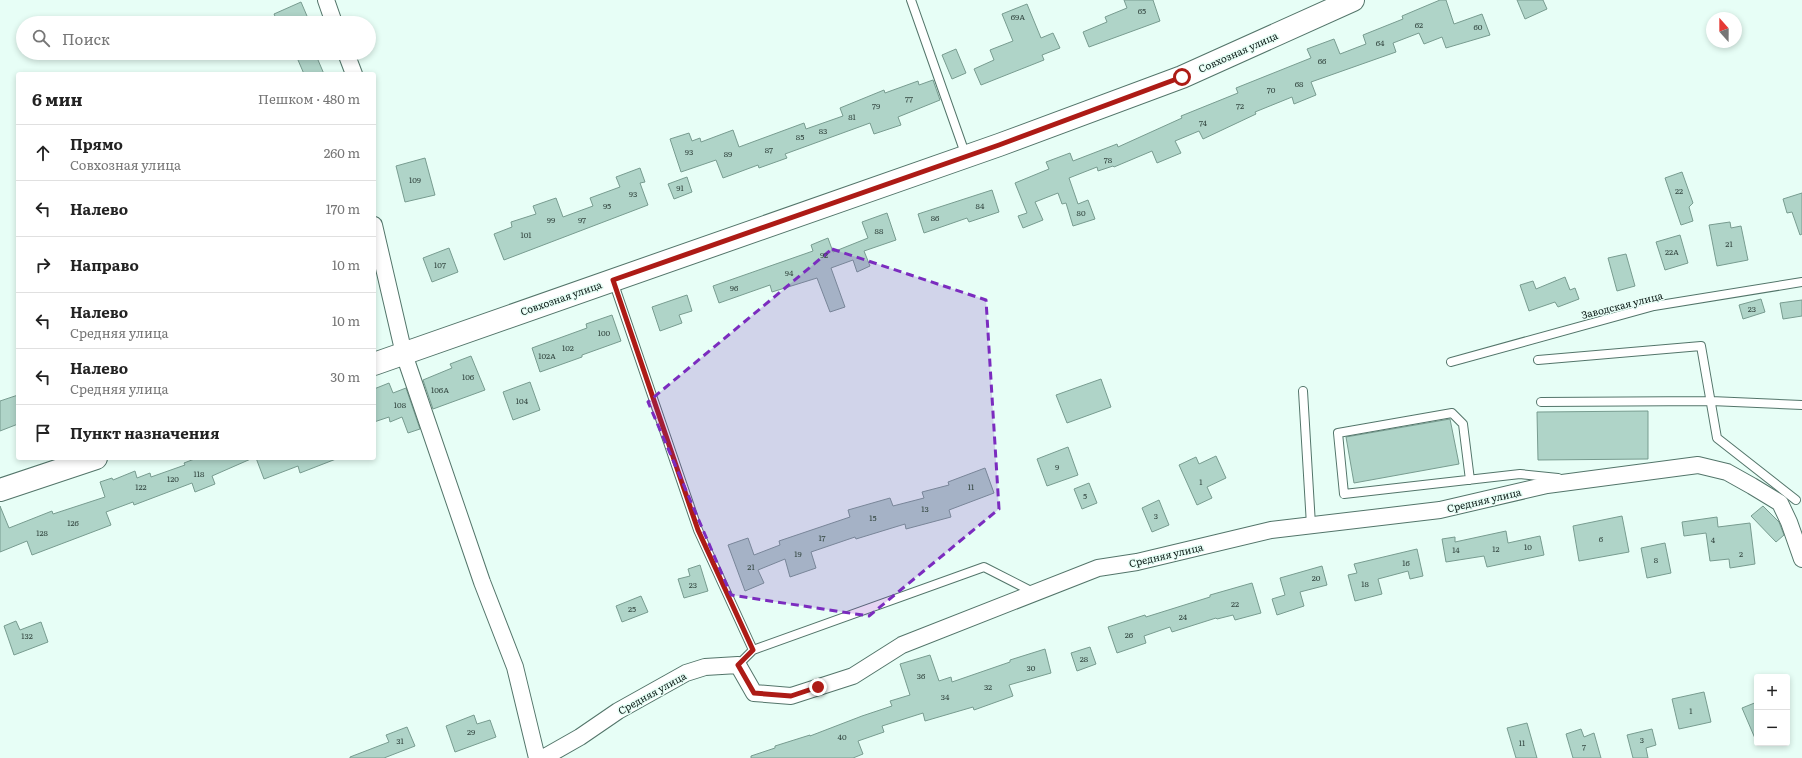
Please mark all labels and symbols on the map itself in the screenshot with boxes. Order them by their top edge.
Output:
house number: 65 [1138,5,1146,16]
house number: 69А [1011,11,1025,22]
north arrow [1706,12,1742,48]
house number: 62 [1415,19,1423,30]
house number: 60 [1474,21,1483,32]
street label: Совхозная улица [1196,27,1280,76]
house number: 64 [1376,37,1385,48]
house number: 66 [1318,55,1327,66]
route start [1173,68,1191,86]
house number: 68 [1295,78,1304,89]
house number: 70 [1267,84,1276,95]
house number: 77 [905,93,913,104]
house number: 79 [872,100,880,111]
house number: 72 [1236,100,1244,111]
house number: 81 [848,111,857,122]
house number: 74 [1199,117,1208,128]
house number: 83 [819,125,827,136]
house number: 85 [796,131,804,142]
house number: 87 [765,144,773,155]
house number: 93 [685,146,693,157]
house number: 89 [724,148,732,159]
house number: 78 [1104,154,1113,165]
house number: 109 [409,174,421,185]
house number: 91 [676,182,684,193]
house number: 22 [1675,185,1683,196]
house number: 93 [629,188,637,199]
house number: 95 [603,200,611,211]
house number: 84 [976,200,985,211]
house number: 80 [1076,207,1086,218]
house number: 86 [931,212,940,223]
house number: 99 [547,214,555,225]
house number: 97 [578,214,586,225]
house number: 88 [875,225,884,236]
house number: 101 [520,229,532,240]
house number: 21 [1725,238,1733,249]
house number: 22А [1665,246,1679,257]
house number: 92 [820,249,828,260]
house number: 107 [434,259,446,270]
house number: 94 [785,267,794,278]
street label: Совхозная улица [518,276,604,319]
house number: 96 [730,282,739,293]
street label: Заводская улица [1579,287,1665,322]
house number: 23 [1748,303,1756,314]
house number: 100 [598,327,611,338]
house number: 102 [562,342,574,353]
house number: 102А [538,350,556,361]
house number: 106 [462,371,475,382]
house number: 106А [431,384,449,395]
house number: 104 [516,395,529,406]
house number: 108 [394,399,407,410]
house number: 9 [1055,461,1059,472]
house number: 118 [194,468,205,479]
house number: 120 [167,473,179,484]
house number: 1 [1199,476,1203,487]
house number: 122 [135,481,147,492]
house number: 11 [968,481,975,492]
street label: Средняя улица [1445,484,1523,515]
house number: 5 [1083,490,1087,501]
house number: 13 [921,503,929,514]
house number: 3 [1154,510,1158,521]
house number: 15 [869,512,877,523]
house number: 126 [67,517,80,528]
house number: 128 [36,527,48,538]
house number: 17 [818,532,826,543]
house number: 6 [1599,533,1604,544]
house number: 4 [1711,534,1716,545]
street label: Средняя улица [1127,539,1205,570]
house number: 10 [1524,541,1532,552]
house number: 12 [1492,543,1500,554]
house number: 14 [1452,544,1460,555]
house number: 19 [794,548,802,559]
house number: 2 [1739,548,1743,559]
house number: 8 [1654,554,1659,565]
house number: 16 [1402,557,1410,568]
house number: 21 [747,561,755,572]
house number: 20 [1312,572,1321,583]
house number: 18 [1361,578,1369,589]
house number: 23 [689,579,697,590]
house number: 22 [1231,598,1239,609]
house number: 25 [628,603,636,614]
house number: 24 [1179,611,1188,622]
house number: 26 [1125,629,1134,640]
house number: 132 [21,630,33,641]
house number: 28 [1080,653,1089,664]
house number: 30 [1027,662,1036,673]
street label: Средняя улица [615,667,689,718]
house number: 36 [917,670,926,681]
route end [809,678,827,696]
house number: 32 [984,681,992,692]
house number: 34 [941,691,950,702]
house number: 1 [1689,705,1693,716]
house number: 29 [467,726,475,737]
house number: 40 [837,731,847,742]
house number: 3 [1640,734,1644,745]
house number: 31 [396,735,405,746]
house number: 11 [1519,737,1526,748]
house number: 7 [1582,741,1586,752]

